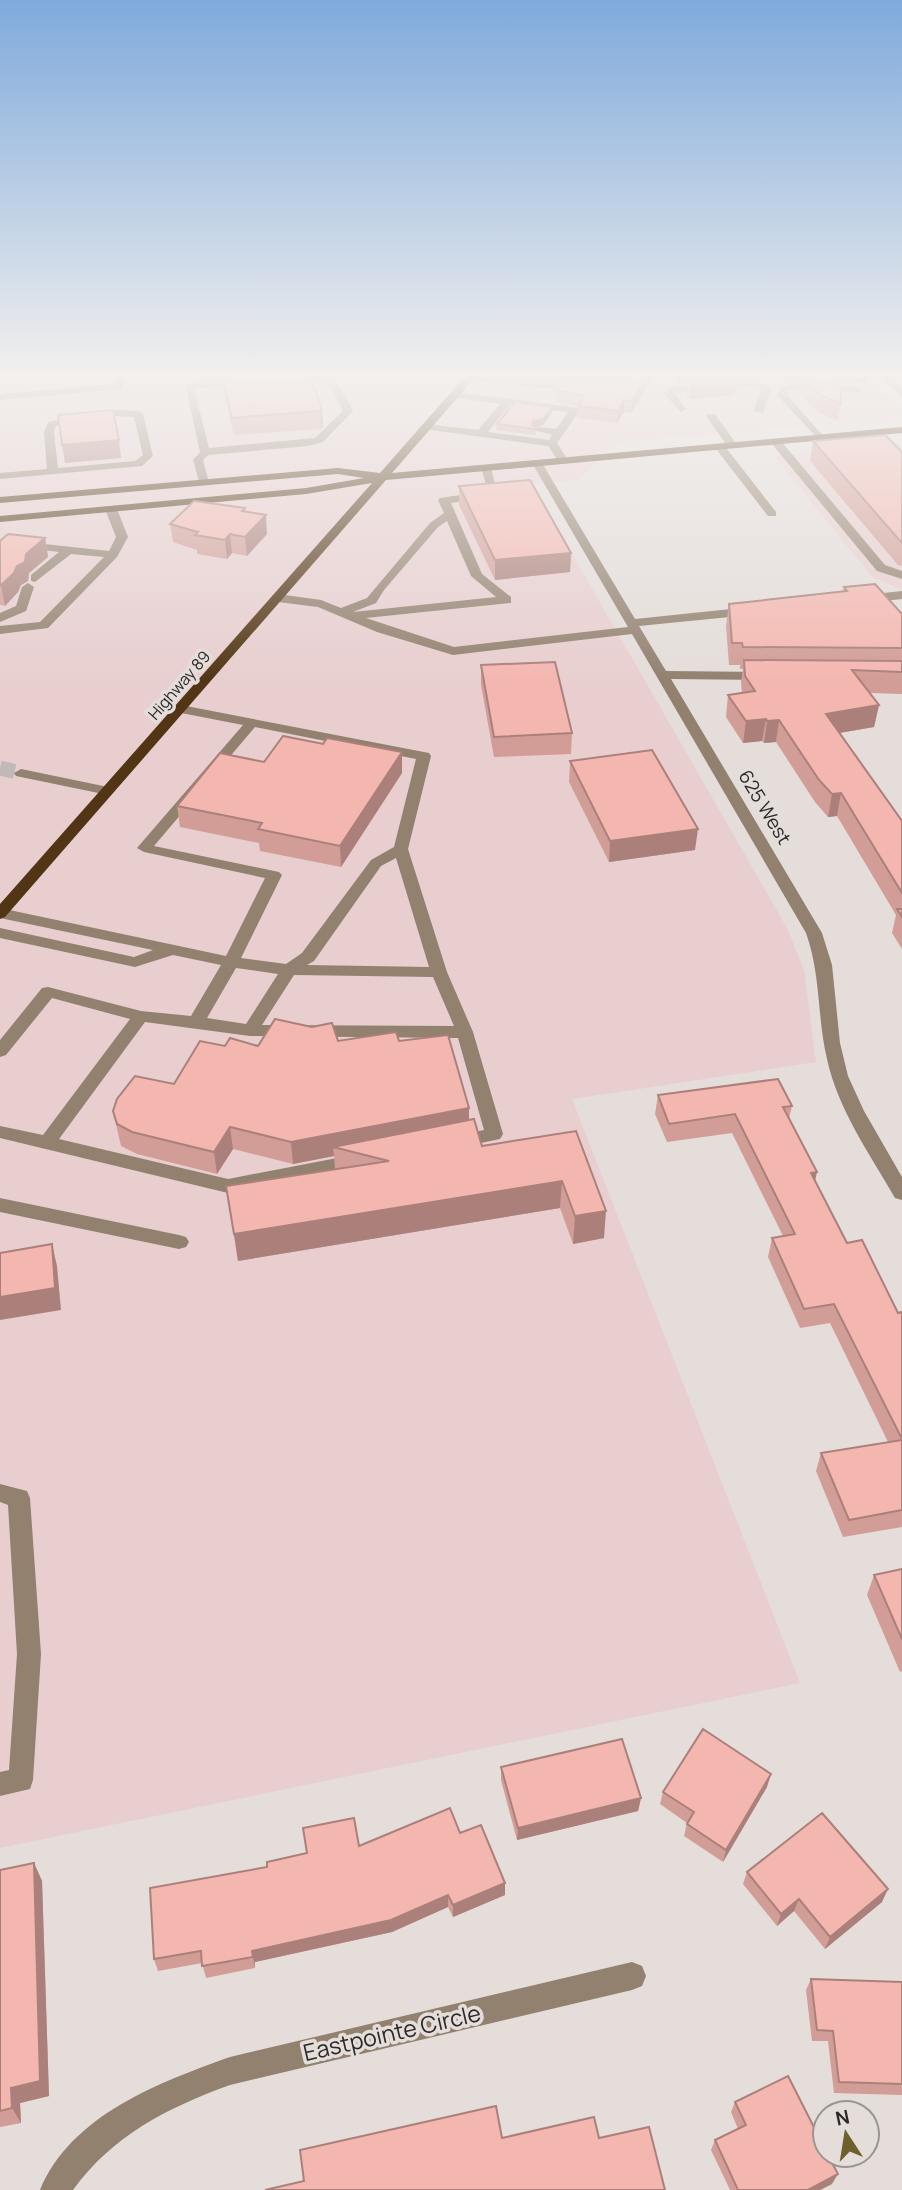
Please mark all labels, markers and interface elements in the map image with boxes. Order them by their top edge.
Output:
street label: Highway 89 [143,646,215,724]
street label: 625 West [733,765,797,849]
street label: Eastpointe Circle [300,1996,484,2068]
north arrow [811,2099,881,2169]
text: N [833,2103,852,2132]

